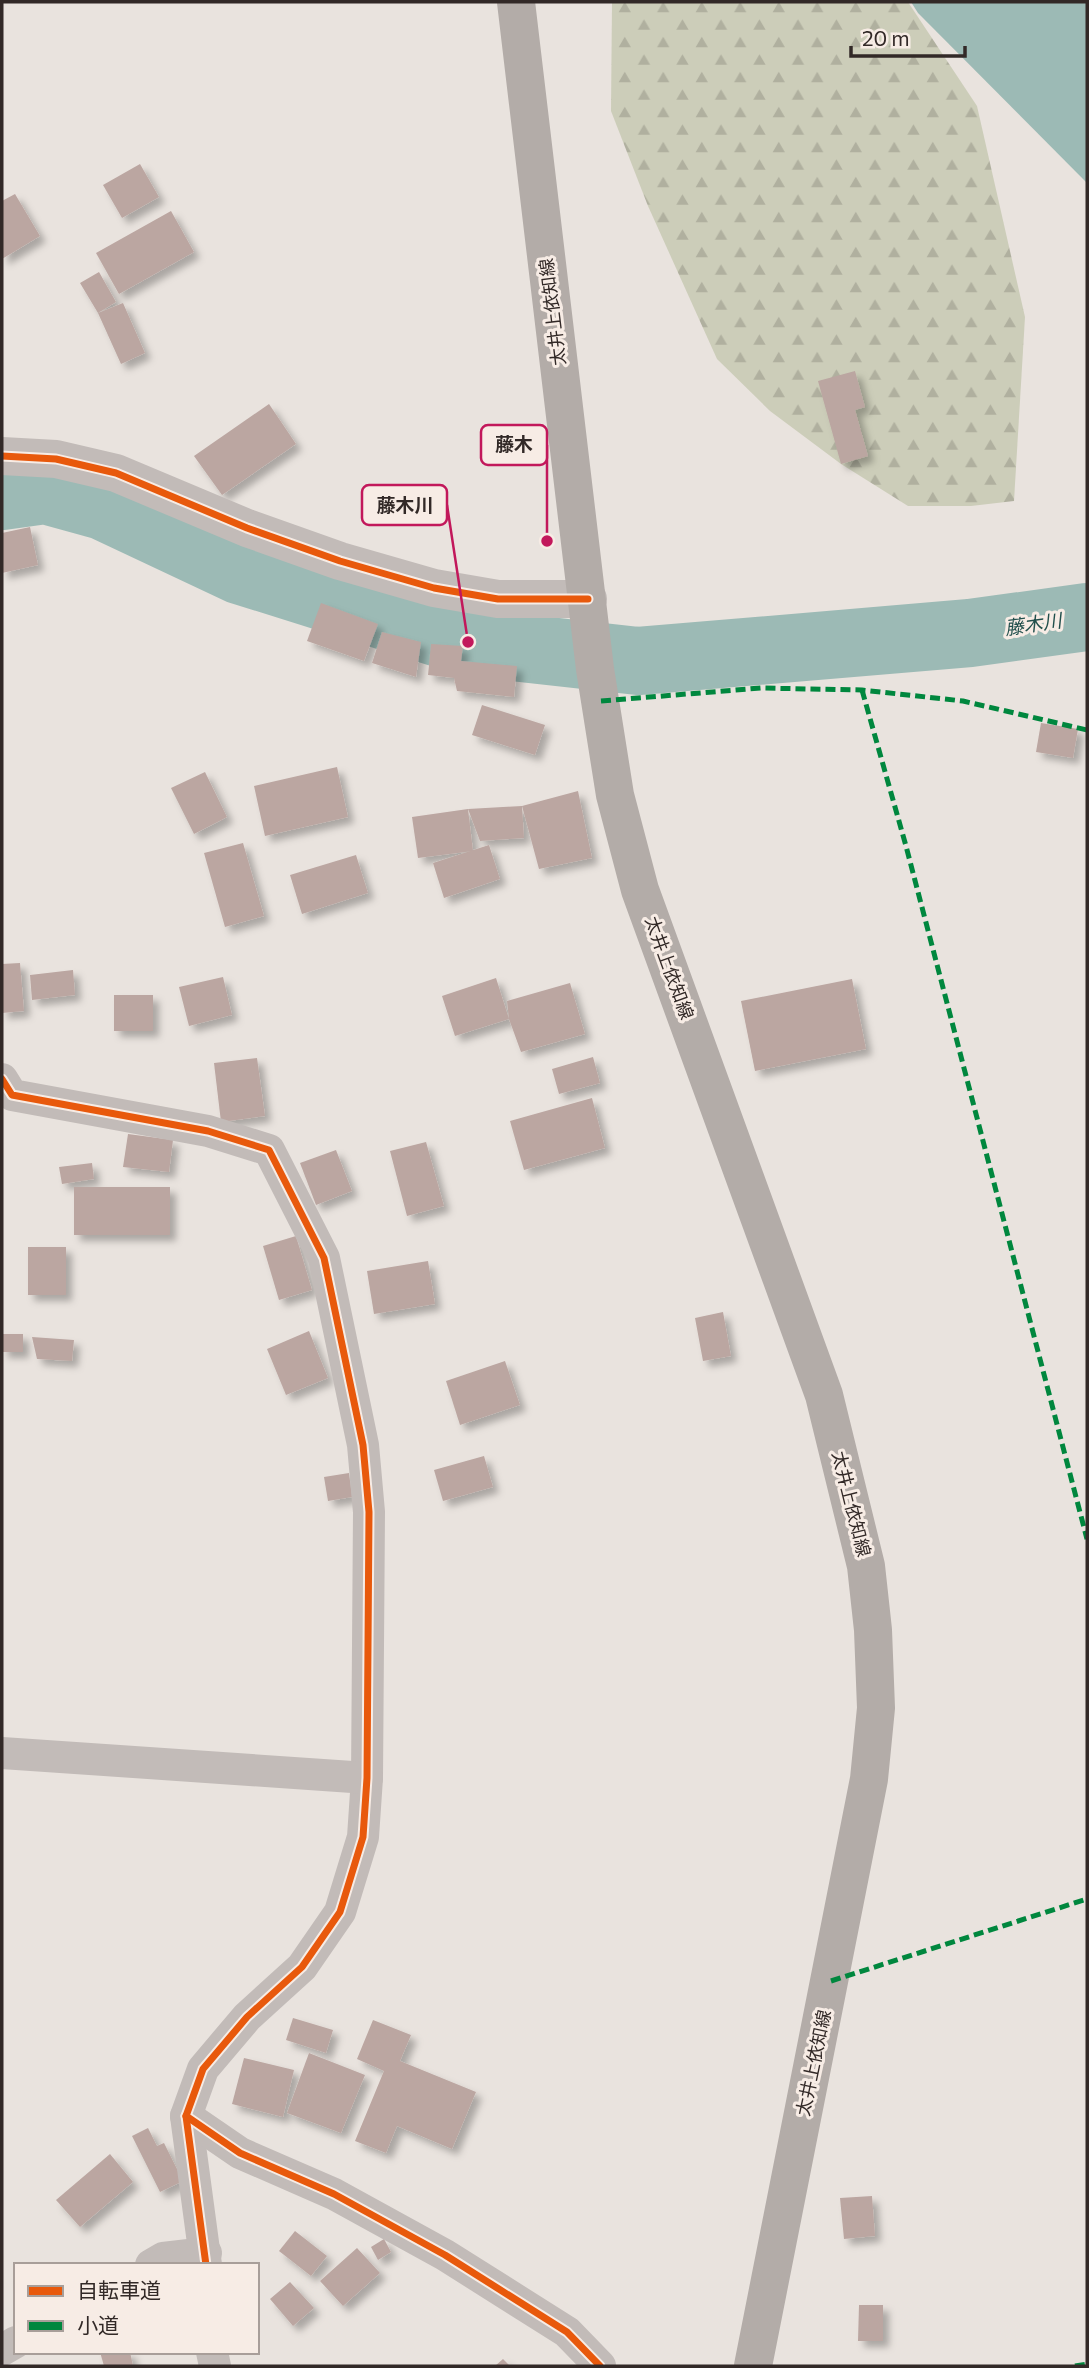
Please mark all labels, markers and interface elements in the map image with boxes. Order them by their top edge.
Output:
scale bar [851,14,965,58]
text: 20 m [862,25,910,50]
street label: 太井上依知線 [535,257,570,367]
callout: 藤木 [481,425,547,465]
text: 藤木 [495,432,533,455]
callout: 藤木川 [362,485,447,525]
text: 藤木川 [376,493,434,516]
water label: 藤木川 [1003,608,1065,639]
street label: 太井上依知線 [641,913,699,1022]
street label: 太井上依知線 [828,1449,876,1559]
street label: 太井上依知線 [791,2008,835,2118]
legend [14,2263,259,2354]
text: 自転車道 [77,2277,161,2302]
text: 小道 [77,2312,119,2337]

